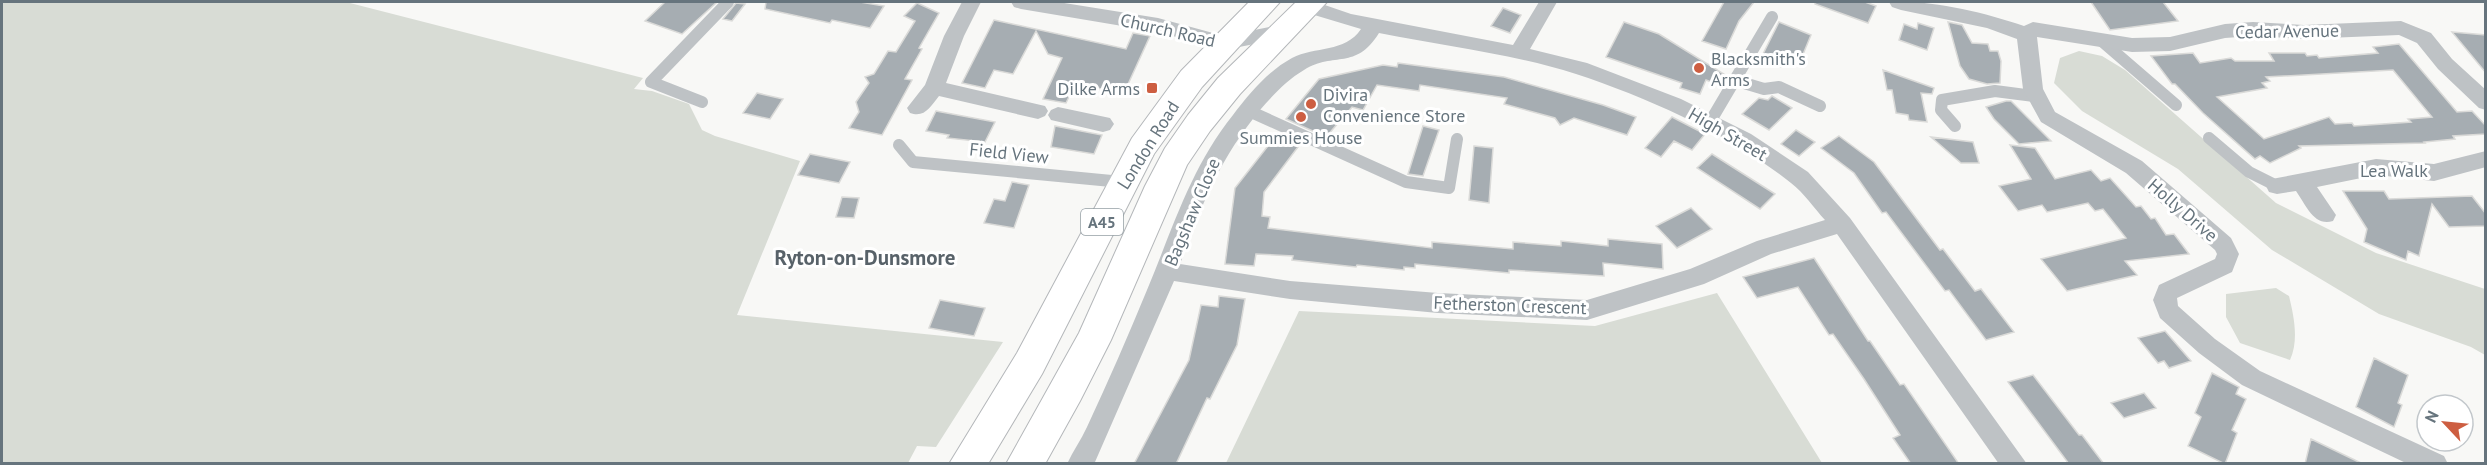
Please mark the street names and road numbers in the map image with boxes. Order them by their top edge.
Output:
street label: Church Road [1118,8,1218,52]
street label: Cedar Avenue [2235,19,2339,43]
street label: London Road [1112,97,1184,193]
street label: High Street [1684,102,1772,166]
street label: Field View [968,137,1051,169]
street label: Bagshaw Close [1159,155,1225,269]
street label: Lea Walk [2360,159,2428,182]
street label: Holly Drive [2143,173,2223,247]
road number: A45 [1081,209,1123,235]
street label: Fetherston Crescent [1433,291,1587,319]

